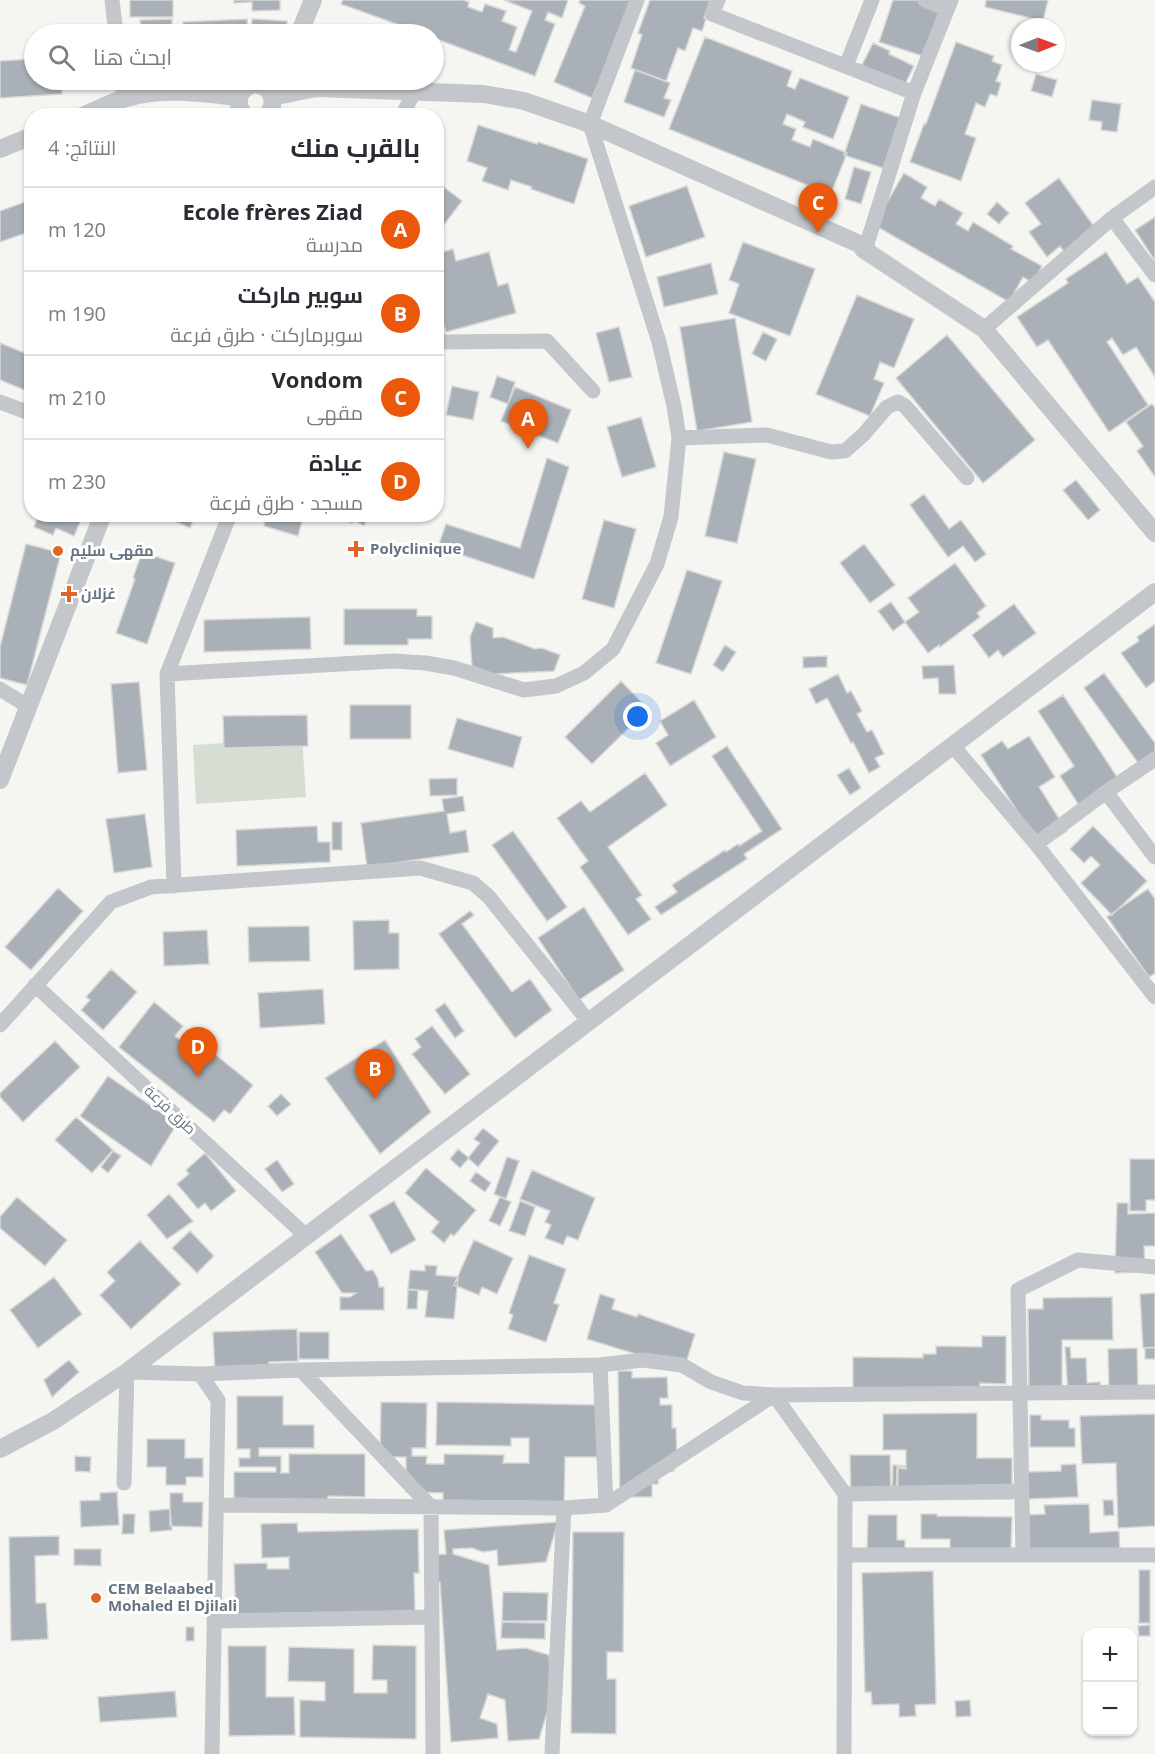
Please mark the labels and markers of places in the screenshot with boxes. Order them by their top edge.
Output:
pin: C [798,184,838,233]
pin: A [508,400,548,449]
place label: Polyclinique [370,538,461,558]
place label: مقهى سليم [70,540,154,561]
marker: Polyclinique [347,540,365,558]
marker: مقهى سليم [51,544,65,558]
place label: غزلان [81,583,116,603]
marker: غزلان [62,587,76,601]
pin: D [178,1028,218,1077]
pin: B [356,1050,394,1099]
place label: CEM Belaabed Mohaled El Djilali [108,1578,237,1615]
marker: CEM Belaabed Mohaled El Djilali [89,1591,103,1605]

